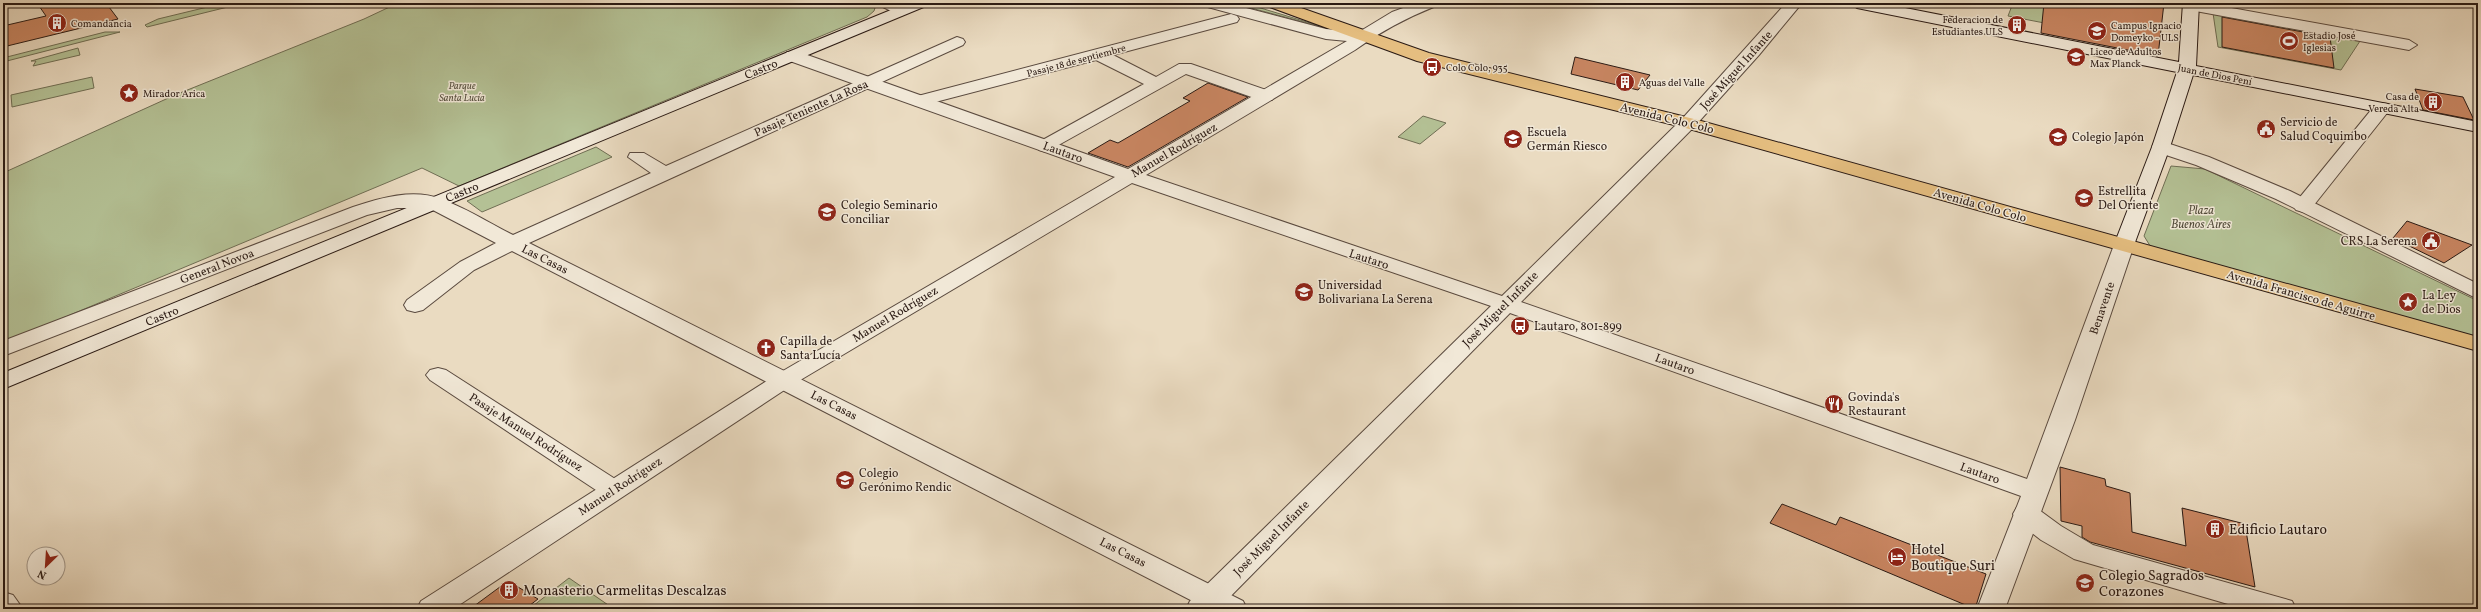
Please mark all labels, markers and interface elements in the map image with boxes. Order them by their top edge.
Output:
building icon: Comandancia [46,12,68,34]
place label: Federacion de Estudiantes ULS [1932,13,2003,39]
building icon: Federacion de Estudiantes ULS [2006,14,2028,36]
place label: Comandancia [71,17,132,31]
place label: Campus Ignacio Domeyko - ULS [2111,19,2181,45]
school or university icon: Campus Ignacio Domeyko - ULS [2086,20,2108,42]
street label: José Miguel Infante [1697,27,1777,114]
place label: Estadio José Iglesias [2303,29,2356,55]
sports icon: Estadio José Iglesias [2278,30,2300,52]
street label: Pasaje 18 de septiembre [1025,41,1128,81]
place label: Liceo de Adultos Max Planck [2090,45,2162,71]
school or university icon: Liceo de Adultos Max Planck [2065,46,2087,68]
street label: Castro [742,56,780,84]
bus stop icon: Colo Colo, 935 [1421,56,1443,78]
place label: Colo Colo, 935 [1446,61,1508,75]
street label: Juan de Dios Pení [2176,61,2253,89]
building icon: Aguas del Valle [1614,71,1636,93]
street label: Pasaje Teniente La Rosa [752,76,871,141]
place label: Aguas del Valle [1639,76,1705,90]
park label: Parque Santa Lucía [439,79,485,105]
place icon: Mirador Arica [118,82,140,104]
place label: Mirador Arica [143,87,205,101]
place label: Casa de Vereda Alta [2368,90,2419,116]
building icon: Casa de Vereda Alta [2422,91,2444,113]
street label: Avenida Colo Colo [1618,100,1715,138]
place label: Servicio de Salud Coquimbo [2280,115,2367,145]
public building icon: Servicio de Salud Coquimbo [2255,118,2277,140]
street label: Manuel Rodríguez [1128,120,1221,182]
place label: Escuela Germán Riesco [1527,125,1607,155]
school or university icon: Colegio Japón [2047,126,2069,148]
school or university icon: Escuela Germán Riesco [1502,128,1524,150]
place label: Colegio Japón [2072,130,2144,146]
street label: Lautaro [1041,138,1085,167]
street label: Castro [443,179,481,207]
place label: Estrellita Del Oriente [2098,184,2159,214]
street label: Avenida Colo Colo [1931,185,2028,227]
school or university icon: Estrellita Del Oriente [2073,187,2095,209]
place label: Colegio Seminario Conciliar [841,198,938,228]
school or university icon: Colegio Seminario Conciliar [816,201,838,223]
park label: Plaza Buenos Aires [2171,203,2232,233]
public building icon: CRS La Serena [2420,230,2442,252]
place label: CRS La Serena [2341,234,2417,250]
street label: Las Casas [519,241,571,278]
street label: General Novoa [178,245,257,288]
street label: Lautaro [1347,246,1391,274]
street label: Avenida Francisco de Aguirre [2225,267,2377,325]
street label: José Miguel Infante [1459,268,1542,351]
place label: Universidad Bolivariana La Serena [1318,278,1433,308]
street label: Benavente [2086,280,2120,337]
school or university icon: Universidad Bolivariana La Serena [1293,281,1315,303]
street label: Manuel Rodríguez [850,283,941,347]
place label: La Ley de Dios [2422,288,2461,318]
place icon: La Ley de Dios [2397,291,2419,313]
street label: Castro [143,303,181,331]
bus stop icon: Lautaro, 801-899 [1509,315,1531,337]
place label: Lautaro, 801-899 [1534,319,1622,335]
place label: Capilla de Santa Lucía [780,334,841,364]
church icon: Capilla de Santa Lucía [755,337,777,359]
street label: Lautaro [1653,350,1697,379]
street label: Las Casas [808,387,860,424]
street label: Pasaje Manuel Rodríguez [465,390,585,476]
place label: Govinda's Restaurant [1848,390,1906,420]
restaurant icon: Govinda's Restaurant [1823,393,1845,415]
street label: Manuel Rodríguez [575,454,666,520]
street label: Lautaro [1958,459,2002,488]
place label: Colegio Gerónimo Rendic [859,466,952,496]
school or university icon: Colegio Gerónimo Rendic [834,469,856,491]
street label: José Miguel Infante [1230,497,1313,580]
building icon: Edificio Lautaro [2204,518,2226,540]
place label: Edificio Lautaro [2229,521,2327,540]
street label: Las Casas [1097,534,1149,571]
place label: Hotel Boutique Suri [1911,541,1995,576]
north arrow [26,546,66,586]
hotel icon: Hotel Boutique Suri [1886,546,1908,568]
text: N [36,565,49,582]
place label: Colegio Sagrados Corazones [2099,567,2204,602]
school or university icon: Colegio Sagrados Corazones [2074,572,2096,594]
building icon: Monasterio Carmelitas Descalzas [498,579,520,601]
place label: Monasterio Carmelitas Descalzas [523,582,727,601]

